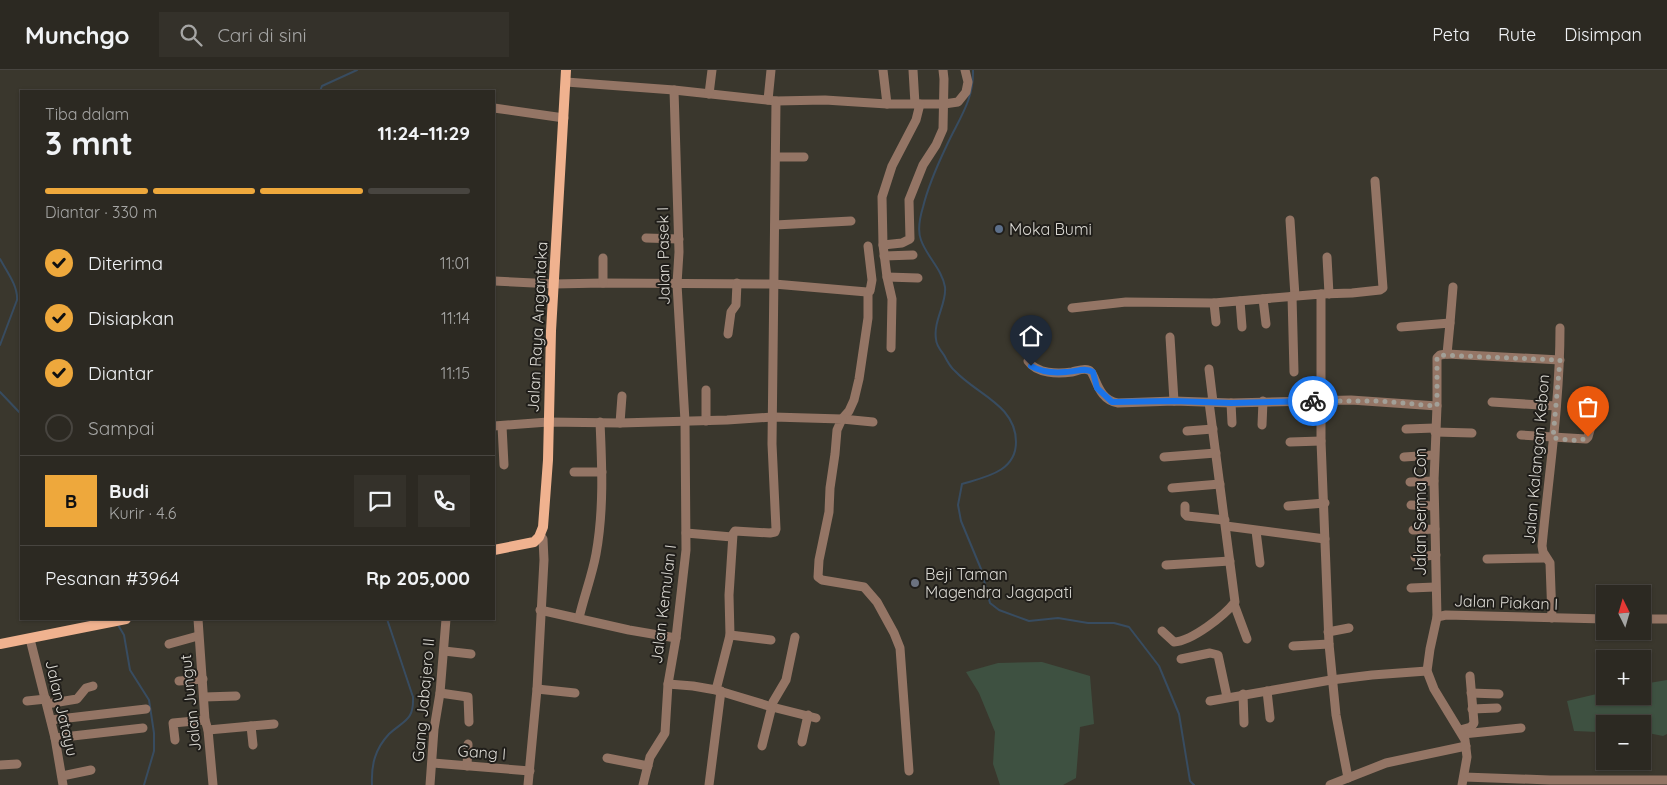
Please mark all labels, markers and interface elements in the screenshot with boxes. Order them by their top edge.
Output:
search box [159,12,509,57]
text: Munchgo [25,20,129,50]
icon: search [177,21,205,49]
text: Cari di sini [217,23,307,47]
text: Peta [1432,23,1470,46]
text: Rute [1498,23,1536,46]
text: Disimpan [1564,23,1642,46]
text: Tiba dalam [45,104,129,124]
text: 11:24–11:29 [377,121,470,145]
text: 3 mnt [45,123,133,163]
text: Diantar · 330 m [45,202,157,222]
street label: Jalan Pasek I [652,207,674,305]
place label: Moka Bumi [1009,219,1092,239]
marker: Moka Bumi [993,223,1005,235]
street label: Jalan Raya Angantaka [523,241,551,413]
icon: check [45,249,73,277]
text: Diterima [88,251,163,275]
text: 11:01 [440,253,470,273]
icon: check [45,304,73,332]
text: Disiapkan [88,306,174,330]
text: 11:14 [441,308,470,328]
pin [1010,315,1052,366]
icon: home [1017,322,1045,350]
icon: check [45,359,73,387]
text: Diantar [88,361,154,385]
text: 11:15 [441,363,470,383]
street label: Jalan Kalangan Kebon [1519,373,1553,545]
courier [1288,376,1338,426]
pin [1567,386,1609,437]
icon: bike [1299,387,1327,415]
icon: bag [1574,393,1602,421]
text: Sampai [88,416,155,440]
street label: Jalan Serma Con [1410,448,1430,576]
button: chat [354,475,406,527]
button: phone [418,475,470,527]
text: Budi [109,479,149,503]
text: B [65,489,77,513]
text: Kurir · 4.6 [109,503,176,523]
street label: Jalan Kemulan I [646,543,680,665]
place label: Beji Taman Magendra Jagapati [925,564,1072,602]
text: Pesanan #3964 [45,566,180,590]
text: Rp 205,000 [366,566,470,590]
marker: Beji Taman Magendra Jagapati [909,577,921,589]
north arrow [1596,585,1651,640]
map controls [1596,585,1651,770]
street label: Jalan Piakan I [1454,590,1558,614]
street label: Gang Jabajero II [408,637,438,763]
button: + [1596,650,1651,705]
street label: Jalan Jungut [175,653,205,753]
street label: Jalan Jatayu [41,658,83,758]
button: − [1596,715,1651,770]
street label: Gang I [457,740,507,764]

